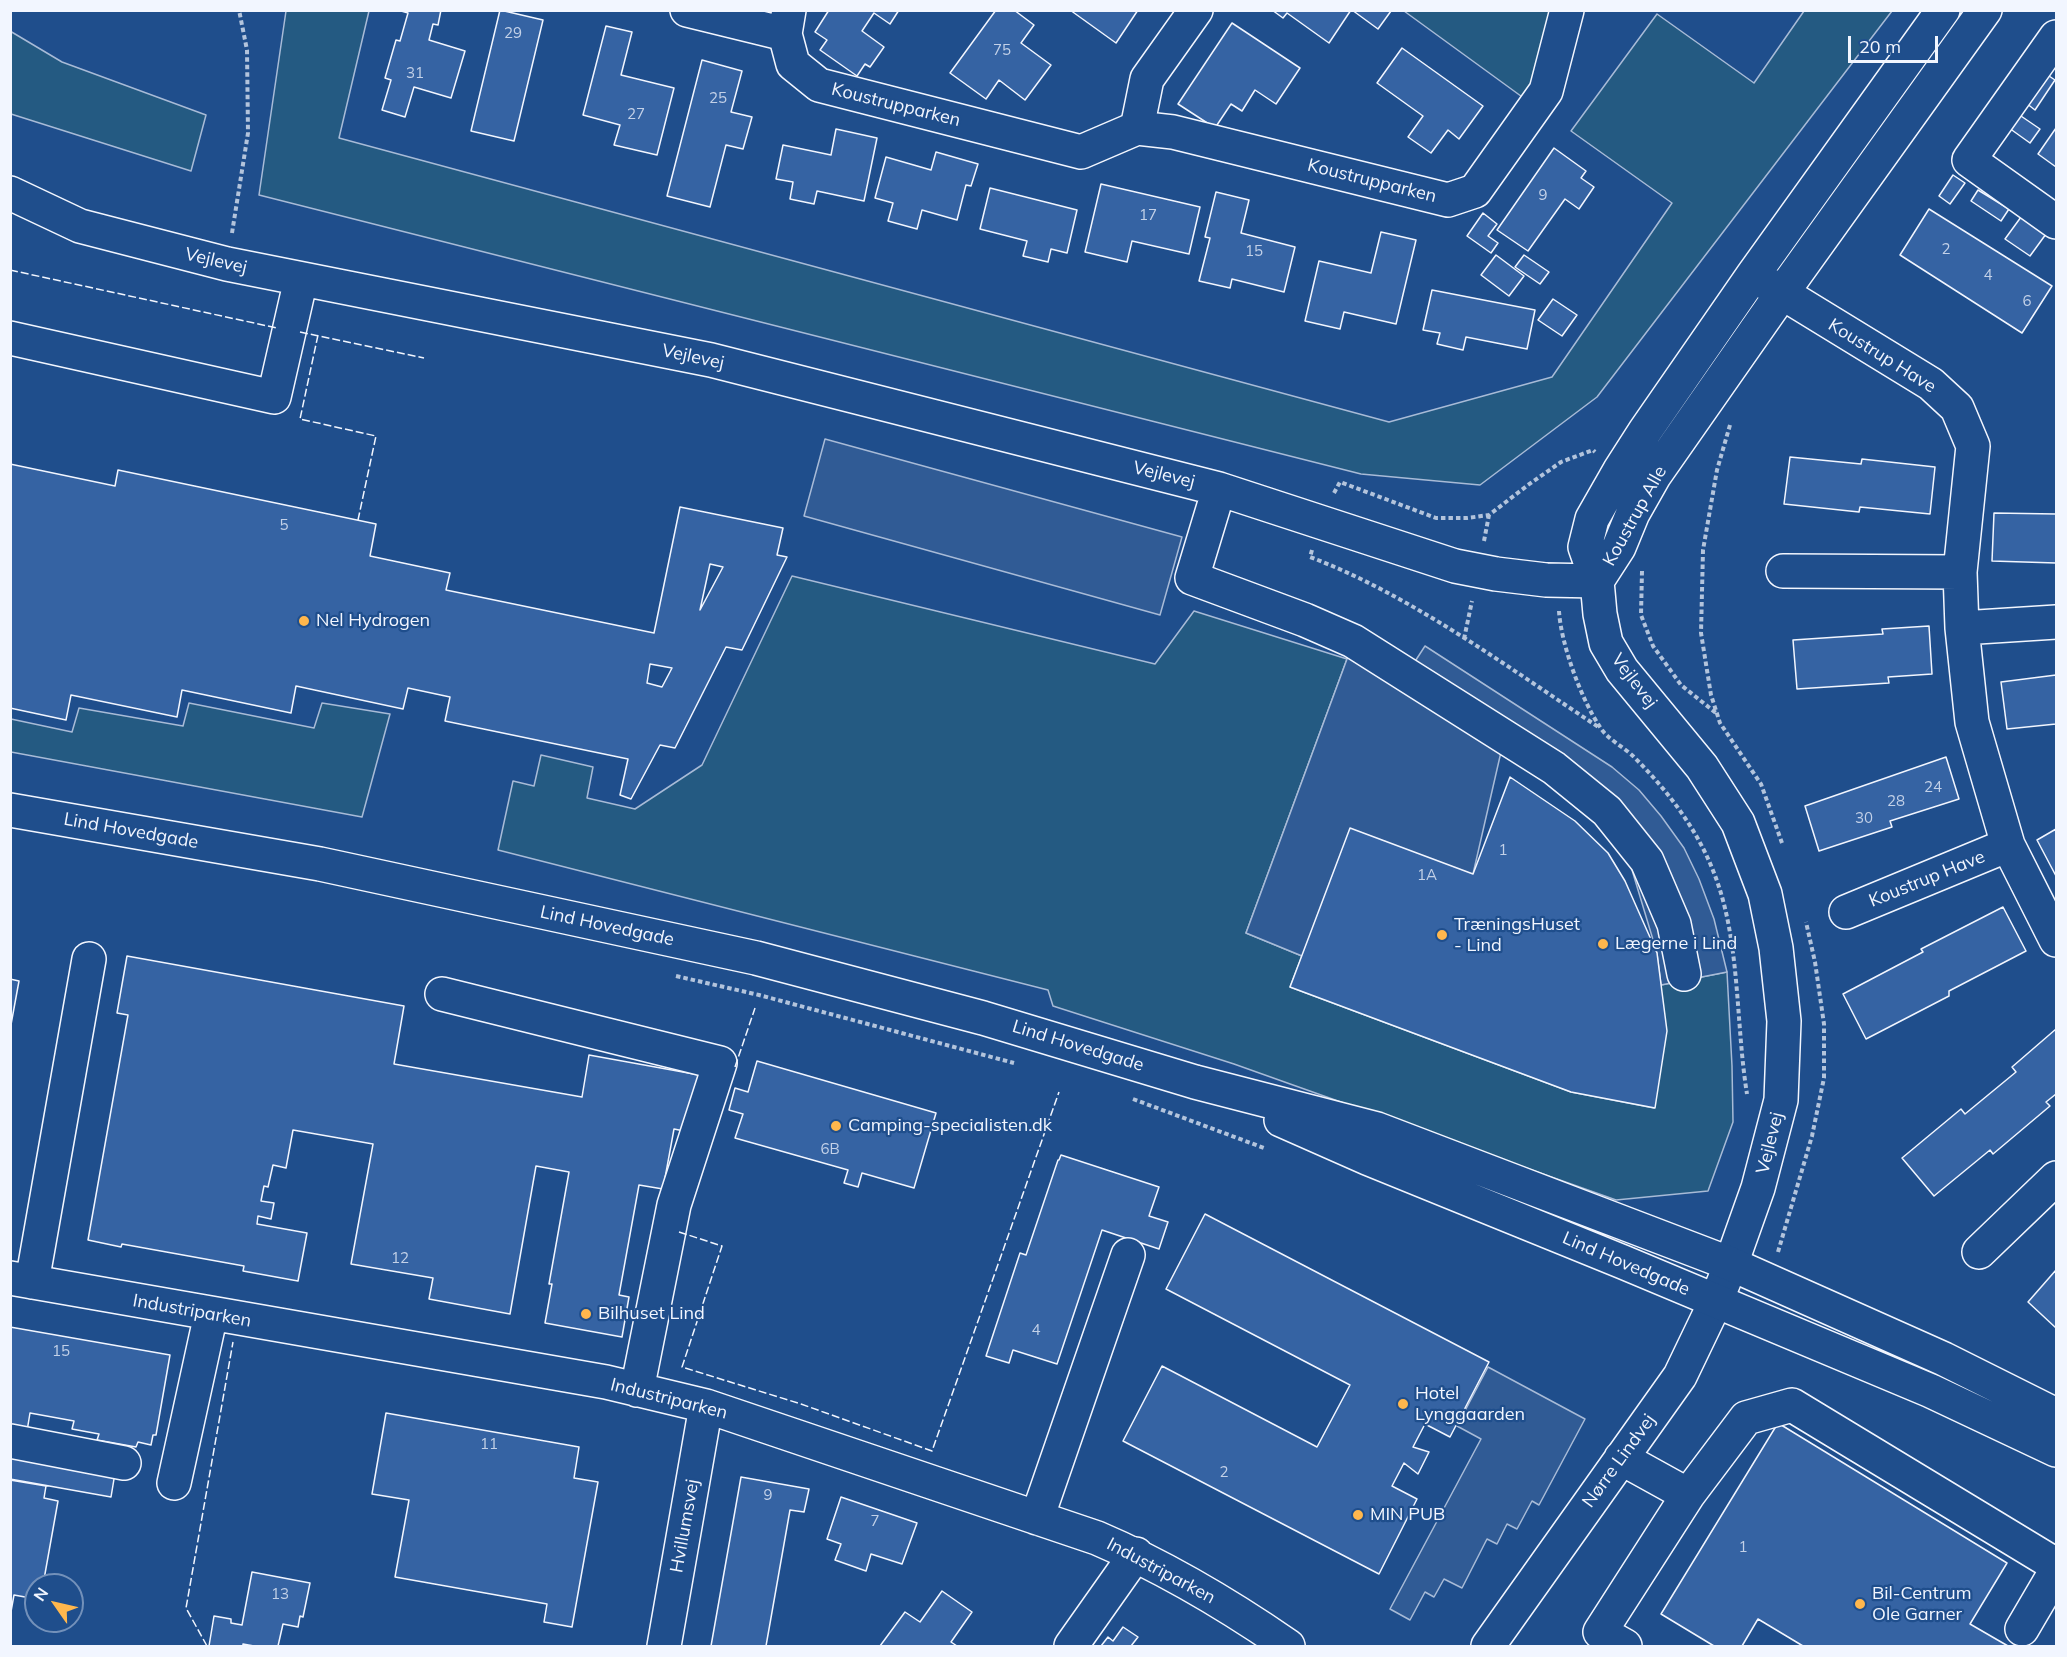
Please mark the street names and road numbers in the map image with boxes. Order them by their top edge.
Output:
street label: Koustrupparken [829,79,963,131]
street label: Koustrupparken [1305,155,1439,207]
street label: Vejlevej [183,243,249,279]
street label: Koustrup Have [1824,314,1940,398]
street label: Vejlevej [660,340,726,374]
street label: Vejlevej [1131,457,1197,493]
street label: Koustrup Alle [1599,462,1671,570]
street label: Vejlevej [1606,649,1662,713]
street label: Lind Hovedgade [62,809,200,853]
street label: Koustrup Have [1866,846,1988,912]
street label: Lind Hovedgade [538,901,676,951]
street label: Lind Hovedgade [1010,1016,1146,1076]
street label: Vejlevej [1752,1110,1788,1176]
street label: Lind Hovedgade [1559,1227,1693,1301]
street label: Industriparken [131,1290,253,1332]
street label: Industriparken [608,1374,730,1424]
street label: Nørre Lindvej [1578,1410,1660,1512]
street label: Hvillumsvej [666,1478,704,1574]
street label: Industriparken [1103,1533,1219,1609]

